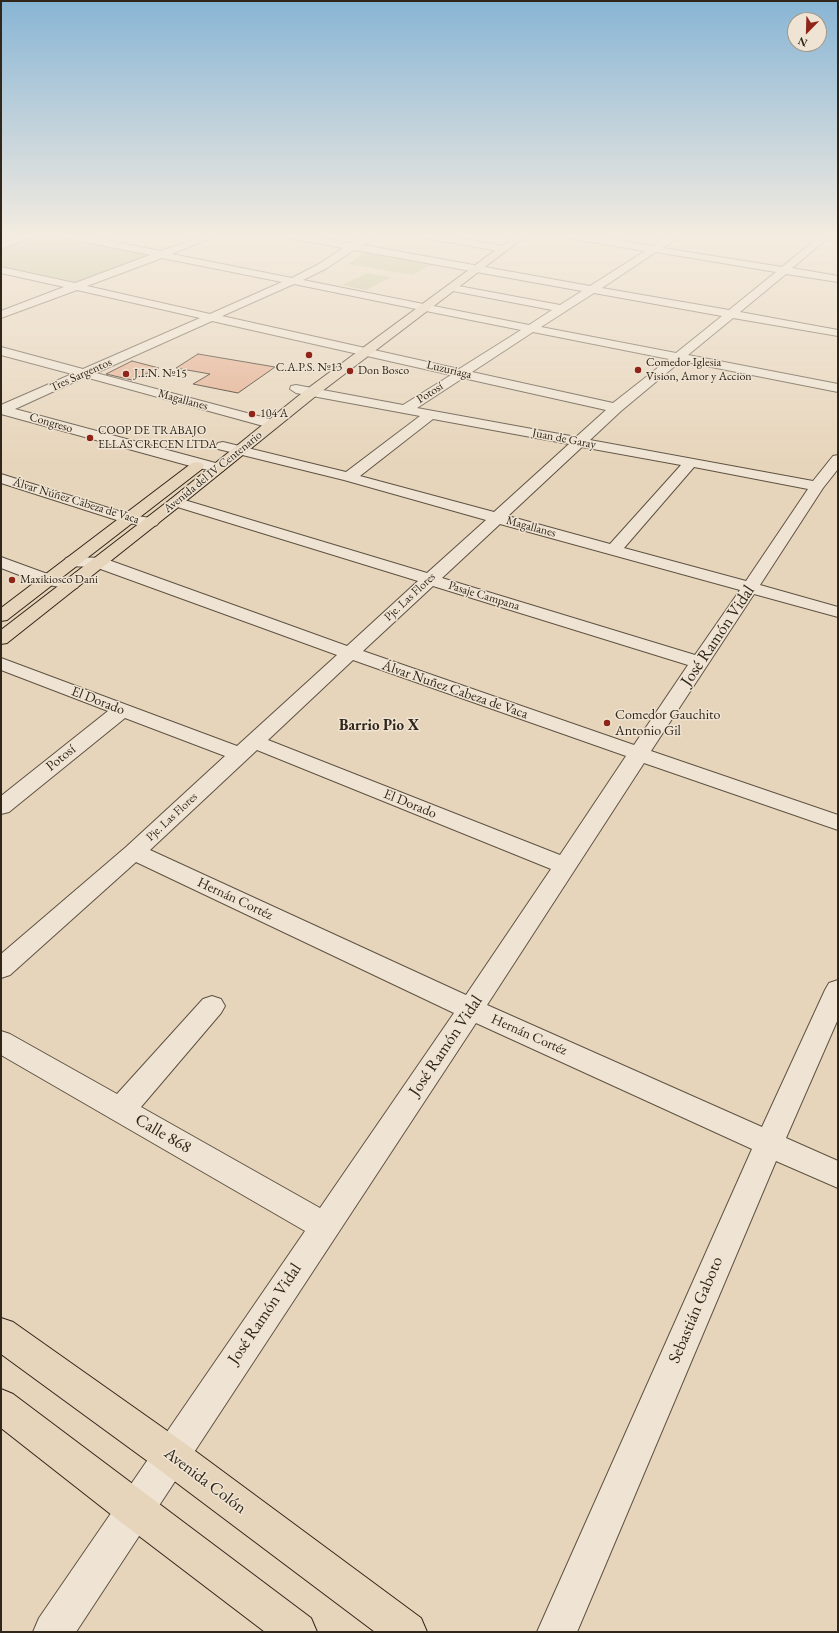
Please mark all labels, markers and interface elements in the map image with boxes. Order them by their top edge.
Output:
north arrow [787,12,827,52]
text: N [796,34,810,50]
marker: C.A.P.S. Nº13 [304,350,314,360]
street label: Tres Sargentos [48,355,114,395]
place label: Comedor Iglesia Vision, Amor y Accion [646,356,752,384]
street label: Luzuriaga [425,358,473,382]
place label: C.A.P.S. Nº13 [276,361,342,375]
place label: Don Bosco [358,364,409,378]
marker: Comedor Iglesia Vision, Amor y Accion [633,365,643,375]
marker: Don Bosco [345,366,355,376]
place label: J.I.N. Nº15 [134,367,187,381]
marker: J.I.N. Nº15 [121,369,131,379]
street label: Potosí [414,379,446,407]
street label: Magallanes [157,386,209,414]
place label: 104 A [260,407,288,421]
marker: 104 A [247,409,257,419]
street label: Congreso [28,410,74,436]
place label: COOP DE TRABAJO ELLAS CRECEN LTDA [98,424,217,452]
street label: Juan de Garay [531,426,597,452]
street label: Avenida del IV Centenario [161,428,265,516]
marker: COOP DE TRABAJO ELLAS CRECEN LTDA [85,433,95,443]
street label: Álvar Núñez Cabeza de Vaca [11,475,141,527]
street label: Magallanes [505,513,557,541]
street label: Pje. Las Flores [381,570,439,624]
place label: Maxikiosco Dani [20,573,98,587]
marker: Maxikiosco Dani [7,575,17,585]
street label: Pasaje Campana [447,578,521,614]
street label: José Ramón Vidal [677,582,759,690]
street label: Álvar Nuñez Cabeza de Vaca [380,657,530,723]
street label: El Dorado [69,683,127,719]
place label: Comedor Gauchito Antonio Gil [615,707,720,740]
district label: Barrio Pio X [339,717,419,735]
marker: Comedor Gauchito Antonio Gil [602,718,612,728]
street label: Potosí [43,741,79,775]
street label: El Dorado [381,786,439,822]
street label: Pje. Las Flores [143,790,201,844]
street label: Hernán Cortéz [195,874,275,924]
street label: José Ramón Vidal [405,992,487,1100]
street label: Hernán Cortéz [488,1011,570,1059]
street label: Calle 868 [131,1110,195,1158]
street label: Sebastián Gaboto [664,1254,728,1366]
street label: José Ramón Vidal [224,1260,306,1368]
street label: Avenida Colón [160,1443,250,1519]

